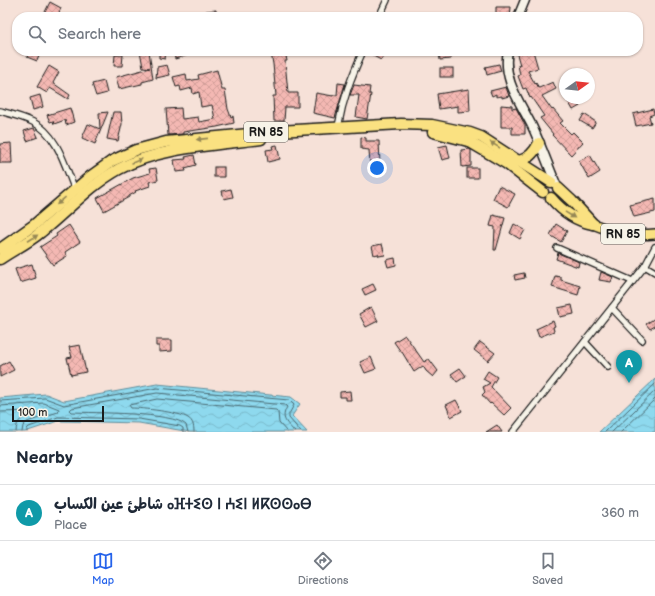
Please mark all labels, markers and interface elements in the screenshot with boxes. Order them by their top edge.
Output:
search box [12,12,643,56]
icon: search [26,23,48,45]
text: Search here [58,25,141,44]
north arrow [559,68,595,104]
road number: RN 85 [244,122,288,142]
one-way arrow [196,135,208,142]
one-way arrow [489,142,501,149]
one-way arrow [131,158,142,164]
your location [367,158,387,178]
one-way arrow [56,197,67,206]
one-way arrow [564,211,576,218]
road number: RN 85 [601,224,645,244]
one-way arrow [28,234,38,242]
pin: A [616,350,642,383]
scale bar [12,404,104,423]
text: 100 m [18,406,47,419]
text: Nearby [16,448,73,468]
text: شاطئ عين الكساب ⴰⴼⵜⵉⵙ ⵏ ⵄⵉⵏ ⵍⴽⵙⵙⴰⴱ [54,495,312,514]
text: A [25,505,33,521]
text: 360 m [601,505,639,521]
text: Place [54,517,87,533]
tab: Map [92,550,114,587]
tab: Directions [298,550,348,587]
tab: Saved [532,550,563,587]

